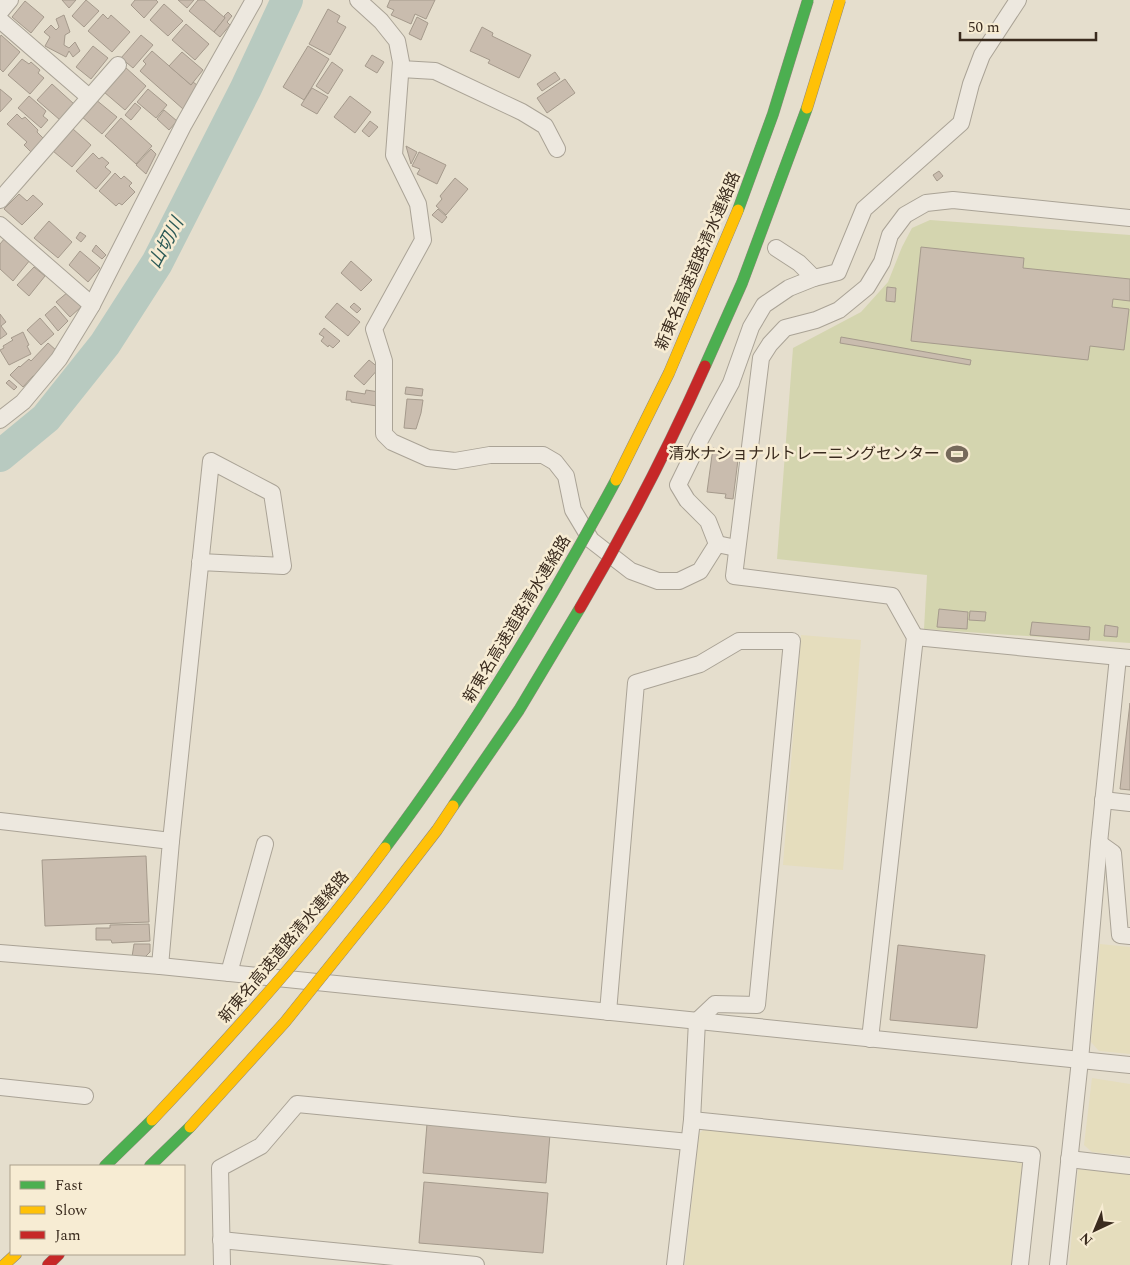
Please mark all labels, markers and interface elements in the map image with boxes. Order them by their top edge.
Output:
scale bar [960,10,1096,42]
text: 50 m [968,16,1000,39]
street label: 新東名高速道路清水連絡路 [649,168,747,354]
water label: 山切川 [141,211,192,273]
sports icon: 清水ナショナルトレーニングセンター [944,441,970,467]
place label: 清水ナショナルトレーニングセンター [668,442,940,466]
street label: 新東名高速道路清水連絡路 [457,531,577,707]
street label: 新東名高速道路清水連絡路 [213,866,355,1028]
legend [10,1165,185,1255]
text: Fast [55,1174,83,1197]
text: Slow [55,1199,87,1222]
north arrow [1070,1205,1120,1255]
text: Jam [55,1224,81,1247]
text: N [1075,1227,1098,1251]

